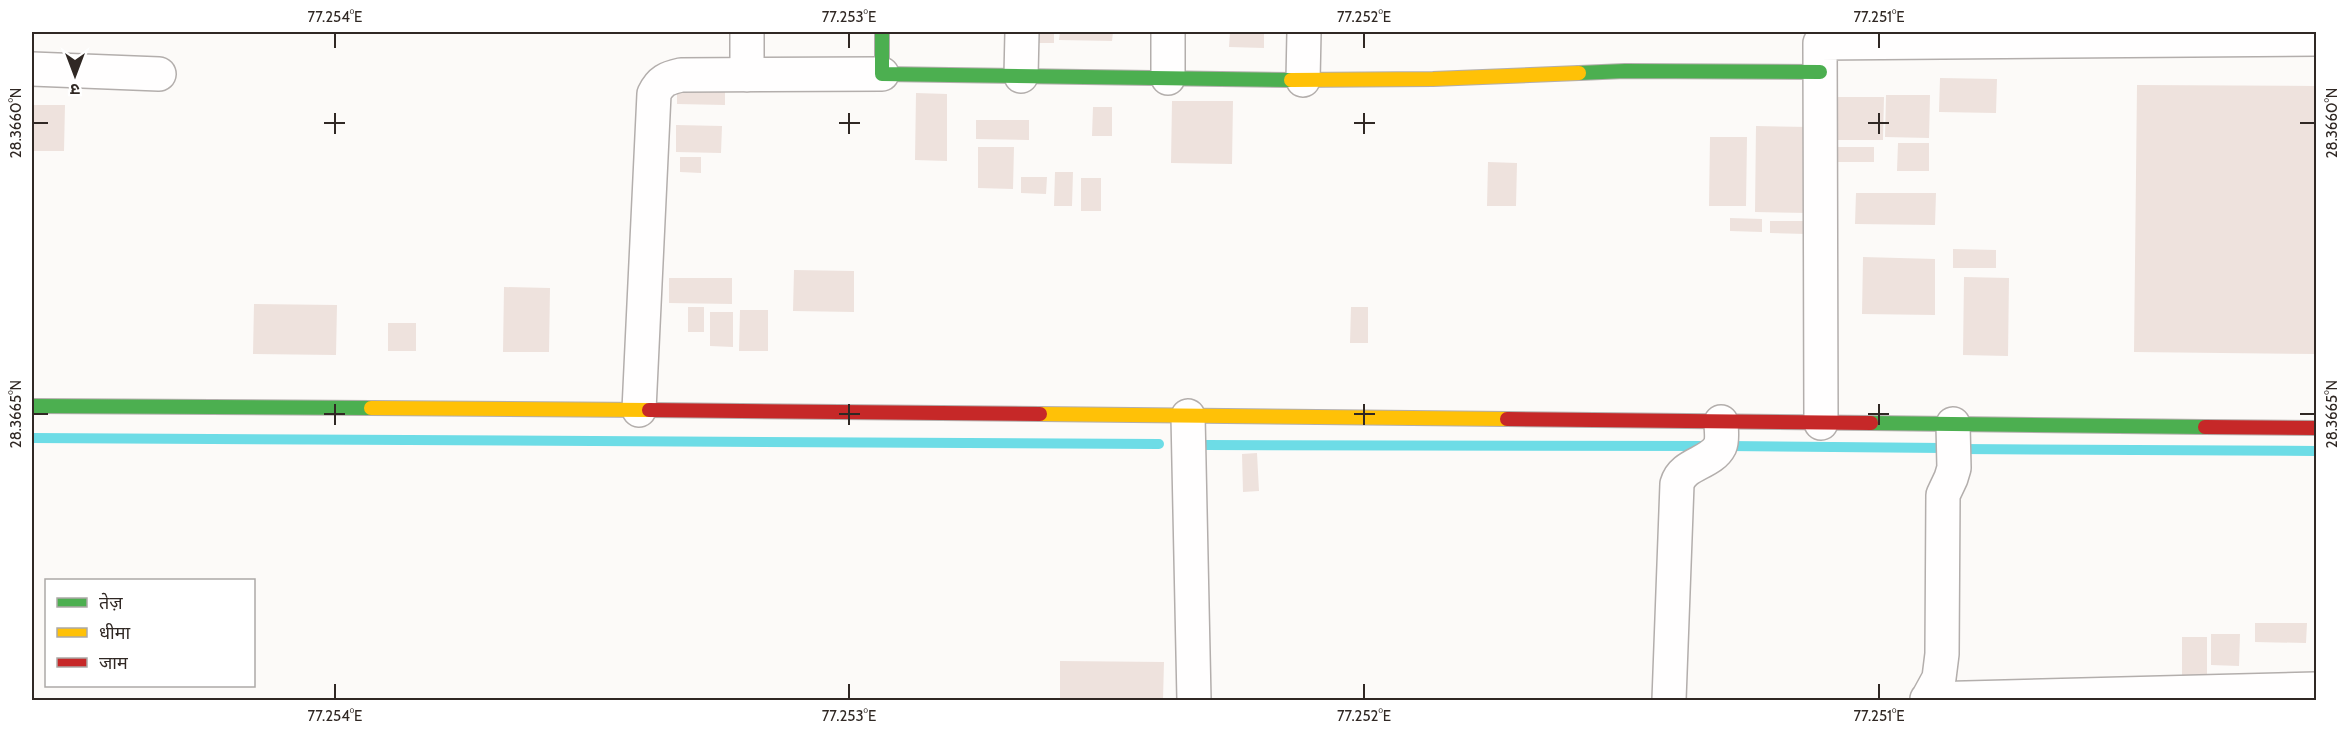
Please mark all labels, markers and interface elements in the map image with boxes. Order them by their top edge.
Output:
text: 77.254°E [308,8,362,26]
text: 77.253°E [822,8,876,26]
text: 77.252°E [1337,8,1391,26]
text: 77.251°E [1853,8,1905,26]
north arrow [45,45,105,105]
text: उ [70,80,80,99]
text: 28.3660°N [7,88,25,158]
text: 28.3660°N [2323,88,2341,158]
text: 28.3665°N [7,380,25,448]
text: 28.3665°N [2323,380,2341,448]
legend [45,579,255,687]
text: तेज़ [99,592,123,614]
text: धीमा [99,622,130,644]
text: जाम [99,652,129,674]
text: 77.254°E [308,707,362,725]
text: 77.253°E [822,707,876,725]
text: 77.252°E [1337,707,1391,725]
text: 77.251°E [1853,707,1905,725]

